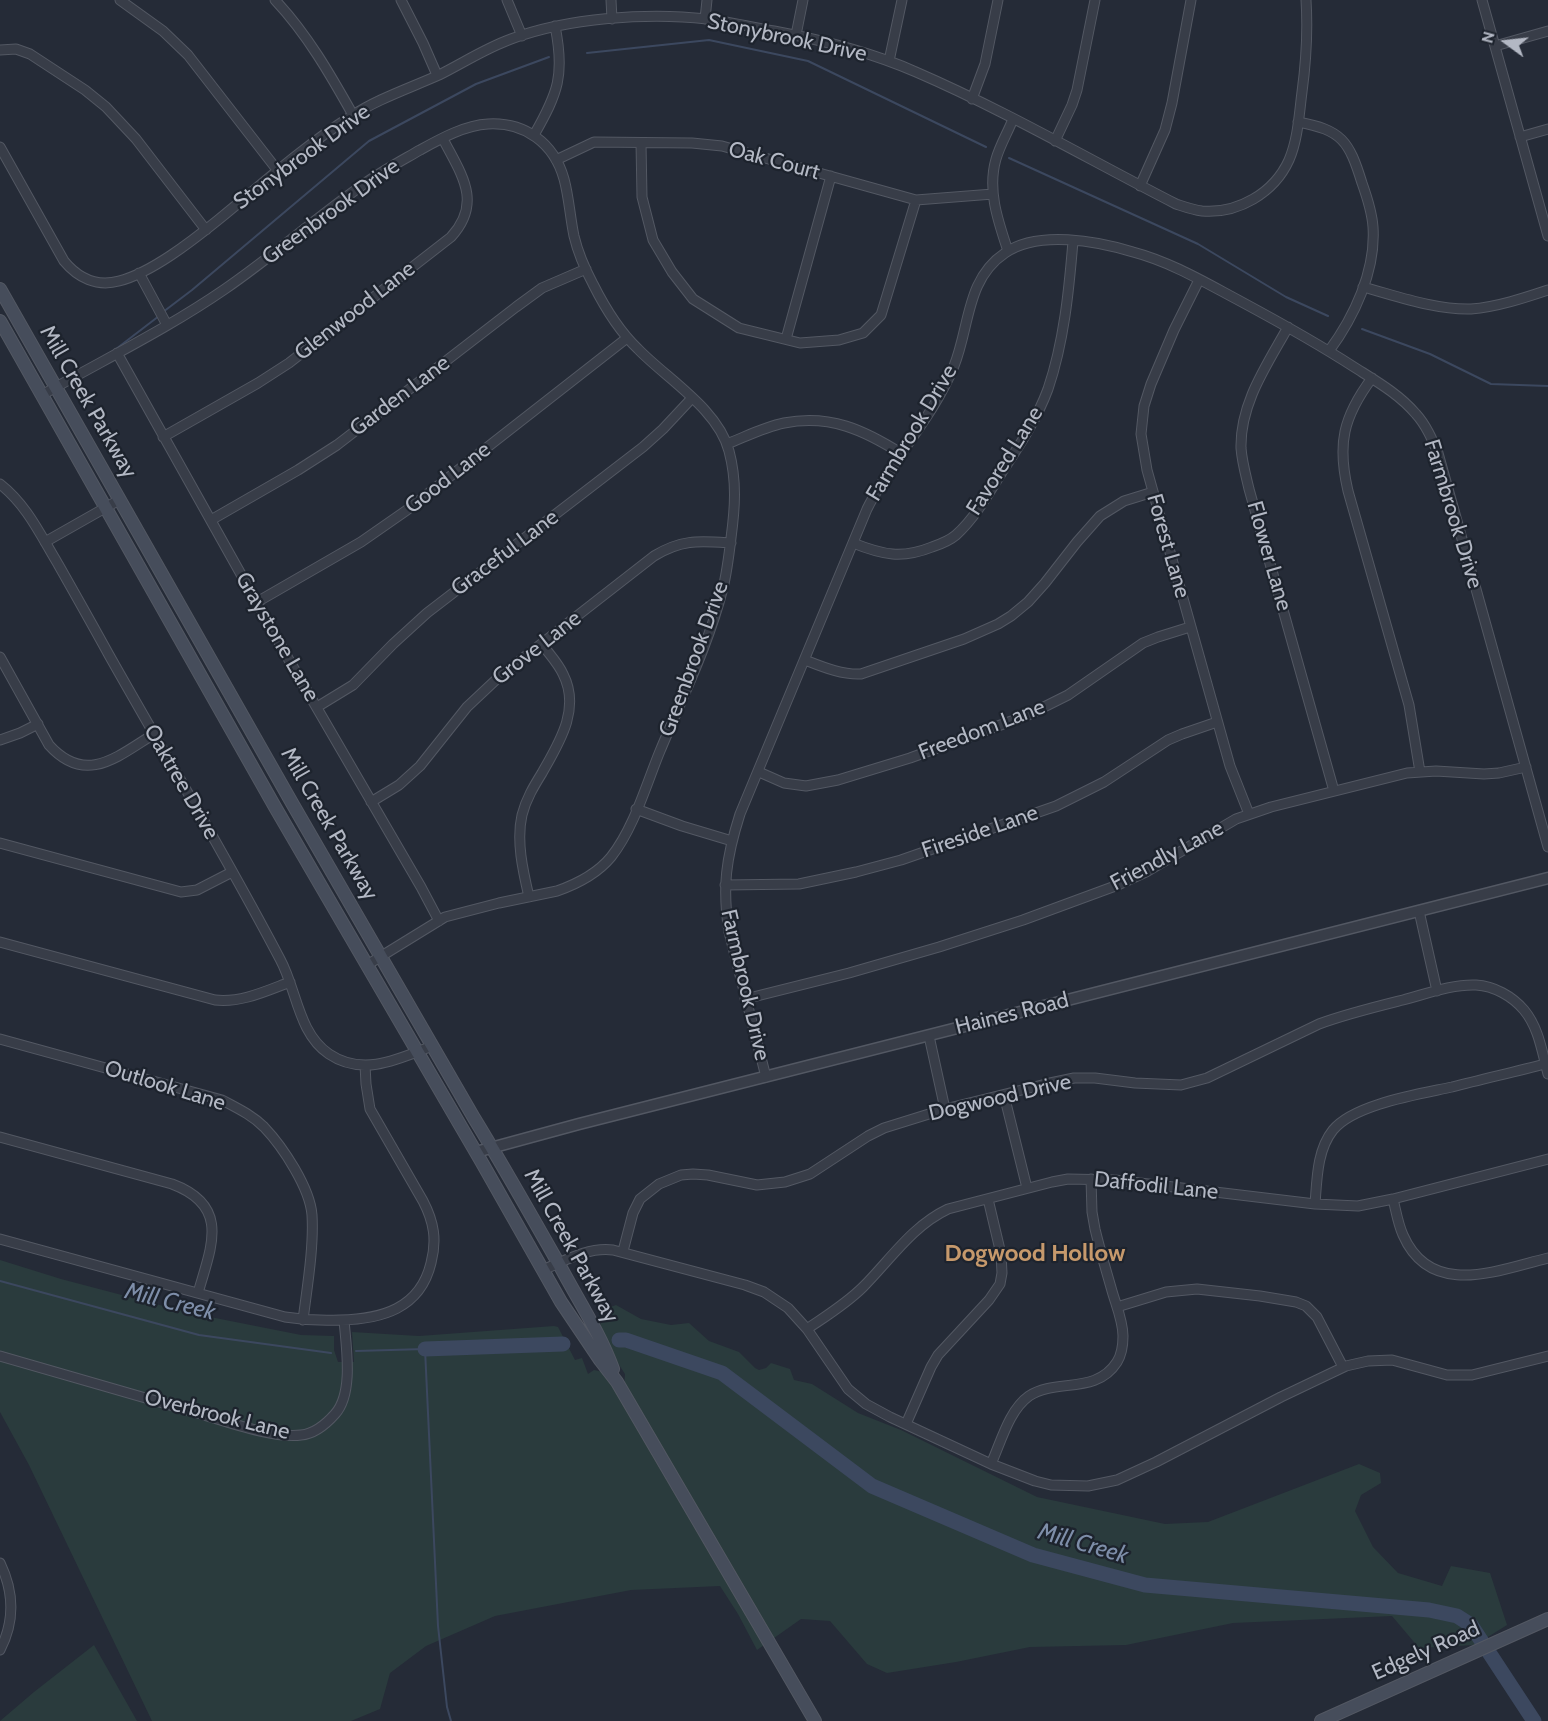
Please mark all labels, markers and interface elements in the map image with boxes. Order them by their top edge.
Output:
street label: Stonybrook Drive [705,8,869,68]
north arrow [1476,12,1536,72]
text: N [1477,29,1499,45]
street label: Stonybrook Drive [229,99,375,215]
street label: Oak Court [726,136,822,186]
street label: Greenbrook Drive [257,153,405,271]
street label: Glenwood Lane [290,256,420,366]
street label: Mill Creek Parkway [34,321,142,483]
street label: Garden Lane [345,350,455,442]
street label: Farmbrook Drive [861,360,963,506]
street label: Favored Lane [961,402,1049,520]
street label: Good Lane [400,436,496,520]
street label: Farmbrook Drive [1418,436,1488,592]
street label: Forest Lane [1141,491,1195,601]
street label: Flower Lane [1241,498,1297,614]
street label: Graceful Lane [446,504,564,602]
street label: Graystone Lane [229,568,325,706]
street label: Greenbrook Drive [654,578,734,740]
street label: Grove Lane [487,605,587,691]
street label: Freedom Lane [915,694,1049,766]
street label: Oaktree Drive [138,720,224,844]
street label: Mill Creek Parkway [275,743,383,905]
street label: Fireside Lane [918,800,1042,864]
street label: Friendly Lane [1106,815,1228,897]
street label: Farmbrook Drive [715,907,775,1063]
street label: Haines Road [953,987,1071,1041]
street label: Outlook Lane [101,1055,229,1117]
street label: Dogwood Drive [926,1069,1074,1127]
street label: Mill Creek Parkway [518,1164,624,1328]
street label: Daffodil Lane [1093,1166,1219,1206]
district label: Dogwood Hollow [945,1240,1125,1268]
water label: Mill Creek [122,1277,218,1327]
street label: Overbrook Lane [142,1384,292,1446]
water label: Mill Creek [1035,1517,1131,1571]
street label: Edgely Road [1368,1616,1484,1686]

